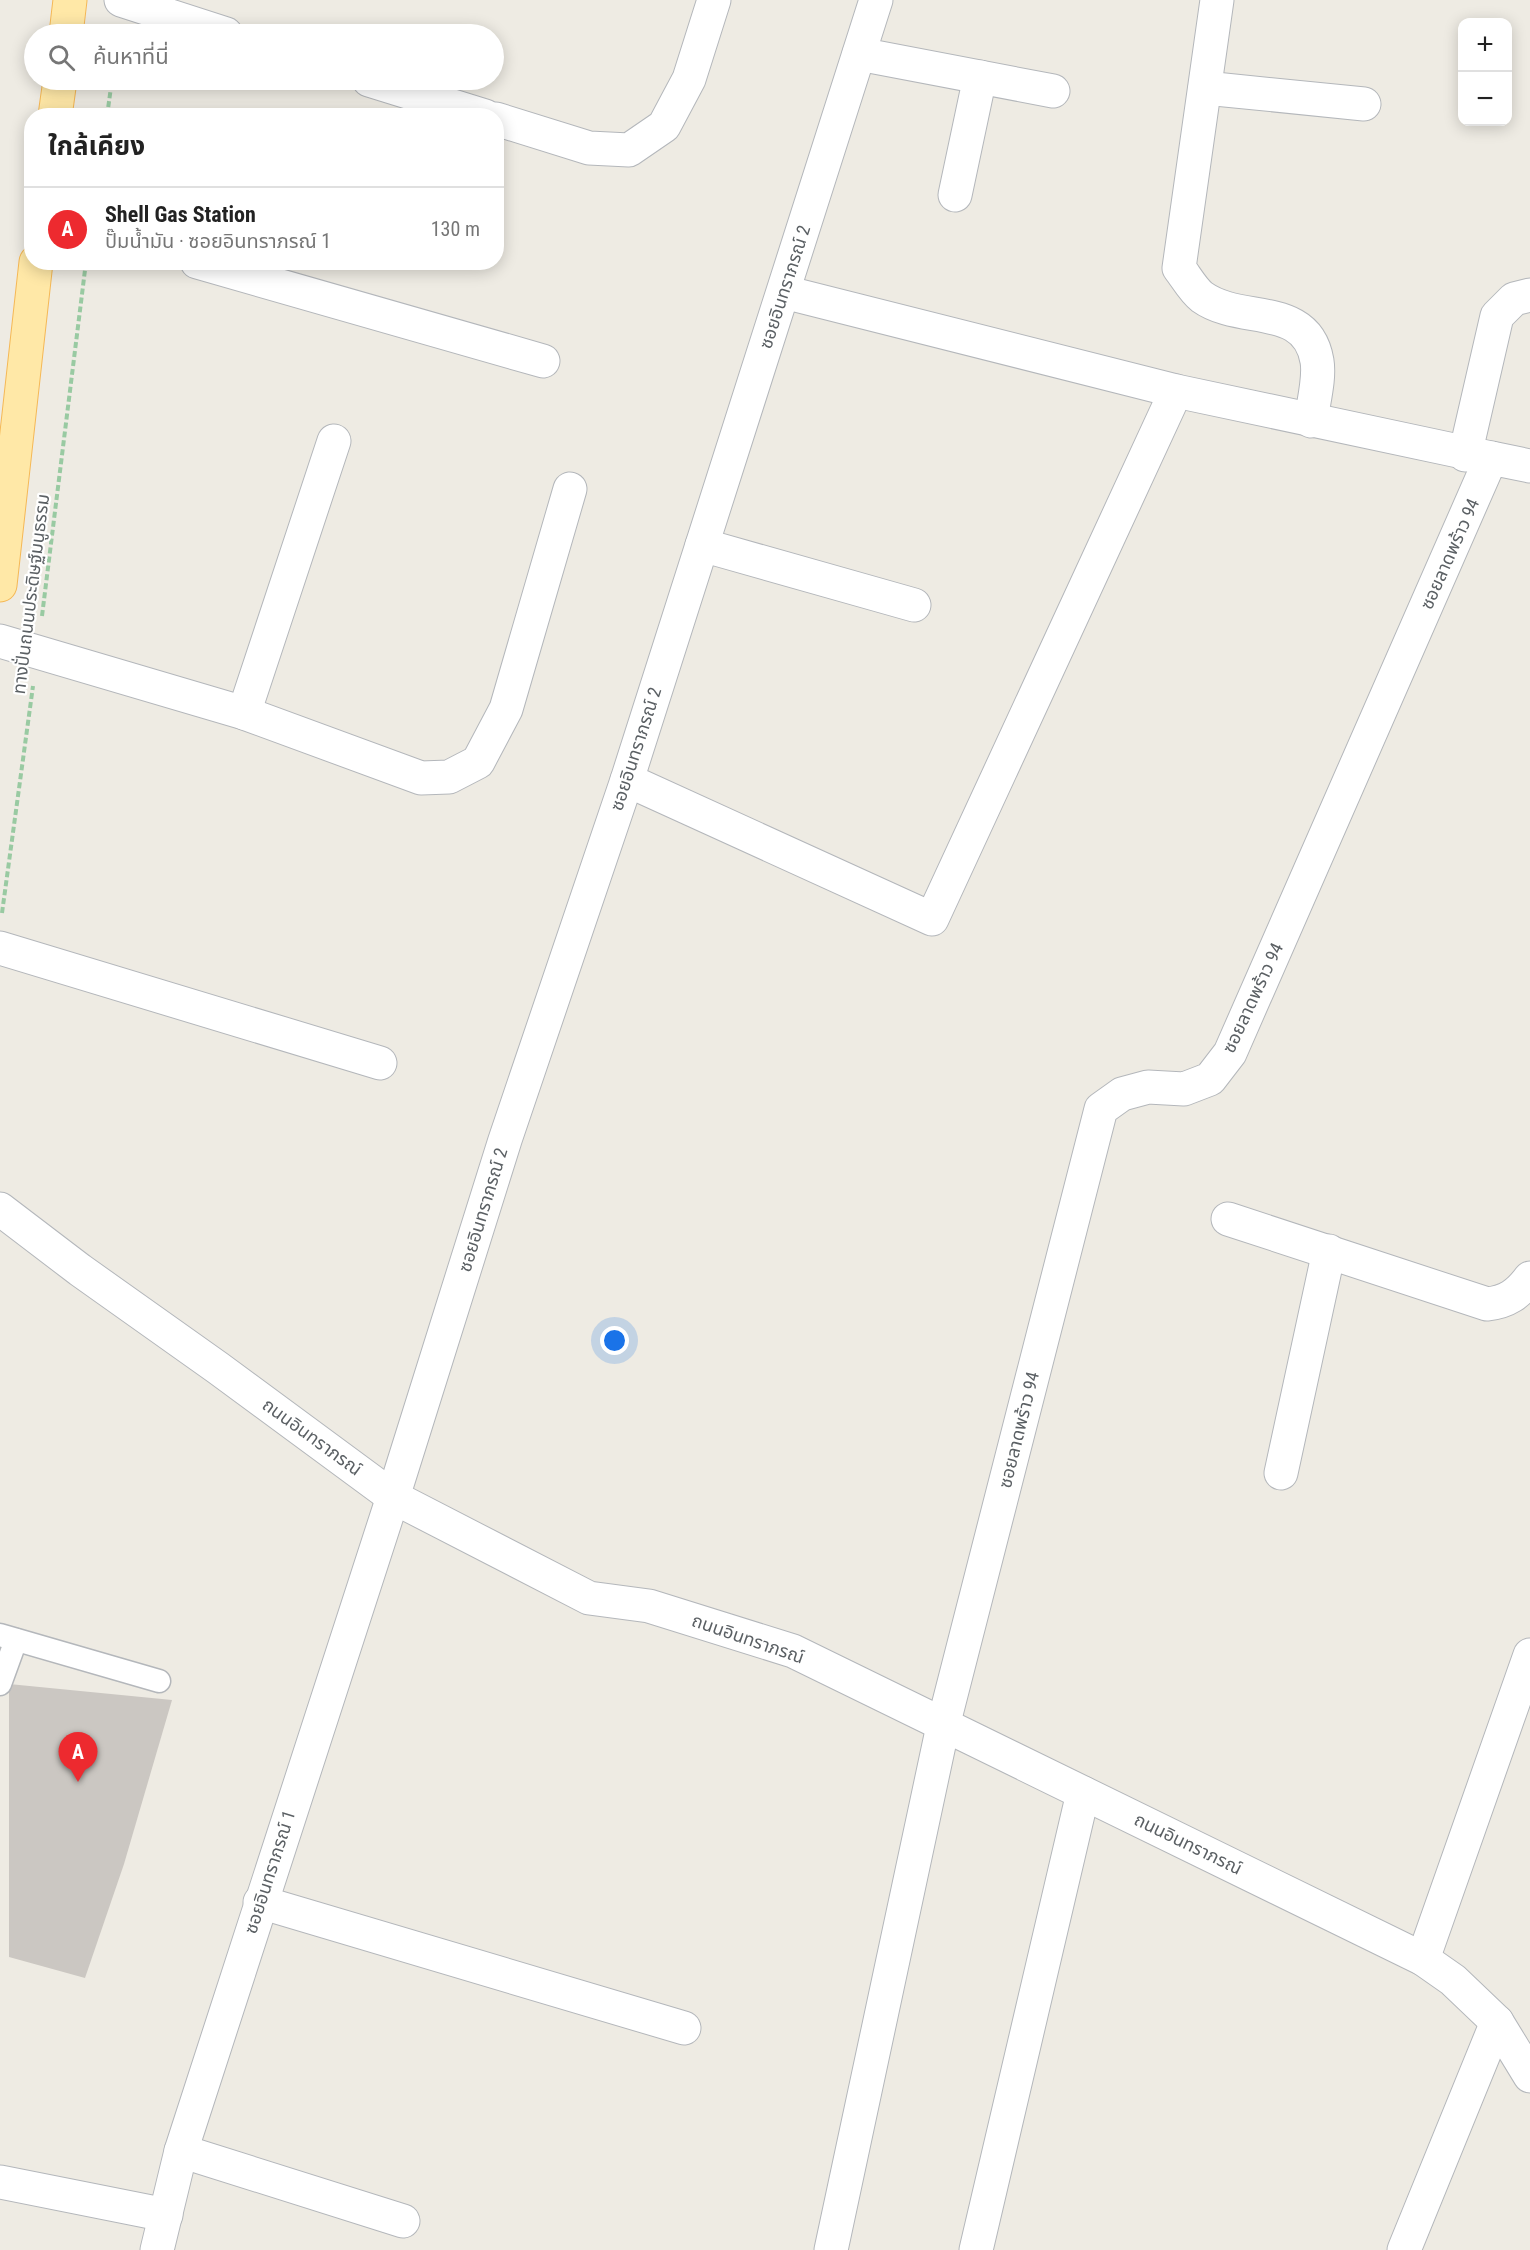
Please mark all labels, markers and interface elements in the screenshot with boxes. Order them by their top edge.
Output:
map controls [1458,18,1512,126]
button: + [1458,18,1512,72]
search box [24,24,504,90]
icon: search [45,41,78,74]
text: ค้นหาที่นี่ [93,44,169,69]
button: − [1458,72,1512,126]
text: ใกล้เคียง [48,131,145,161]
text: Shell Gas Station [105,202,256,227]
text: A [62,217,73,241]
text: 130 m [431,217,480,241]
street label: ซอยอินทราภรณ์ 2 [755,222,814,351]
text: ปั๊มน้ำมัน · ซอยอินทราภรณ์ 1 [105,229,331,253]
street label: ทางปั่นถนนประดิษฐ์มนูธรรม [7,493,55,695]
street label: ซอยลาดพร้าว 94 [1416,495,1483,612]
street label: ซอยอินทราภรณ์ 2 [606,684,665,813]
street label: ซอยลาดพร้าว 94 [1218,939,1287,1056]
street label: ซอยอินทราภรณ์ 2 [454,1145,511,1274]
your location [600,1326,629,1355]
street label: ซอยลาดพร้าว 94 [994,1369,1043,1490]
street label: ถนนอินทราภรณ์ [259,1394,366,1480]
street label: ถนนอินทราภรณ์ [689,1610,807,1668]
pin: A [58,1732,98,1782]
street label: ซอยอินทราภรณ์ 1 [240,1808,299,1936]
street label: ถนนอินทราภรณ์ [1131,1808,1246,1879]

